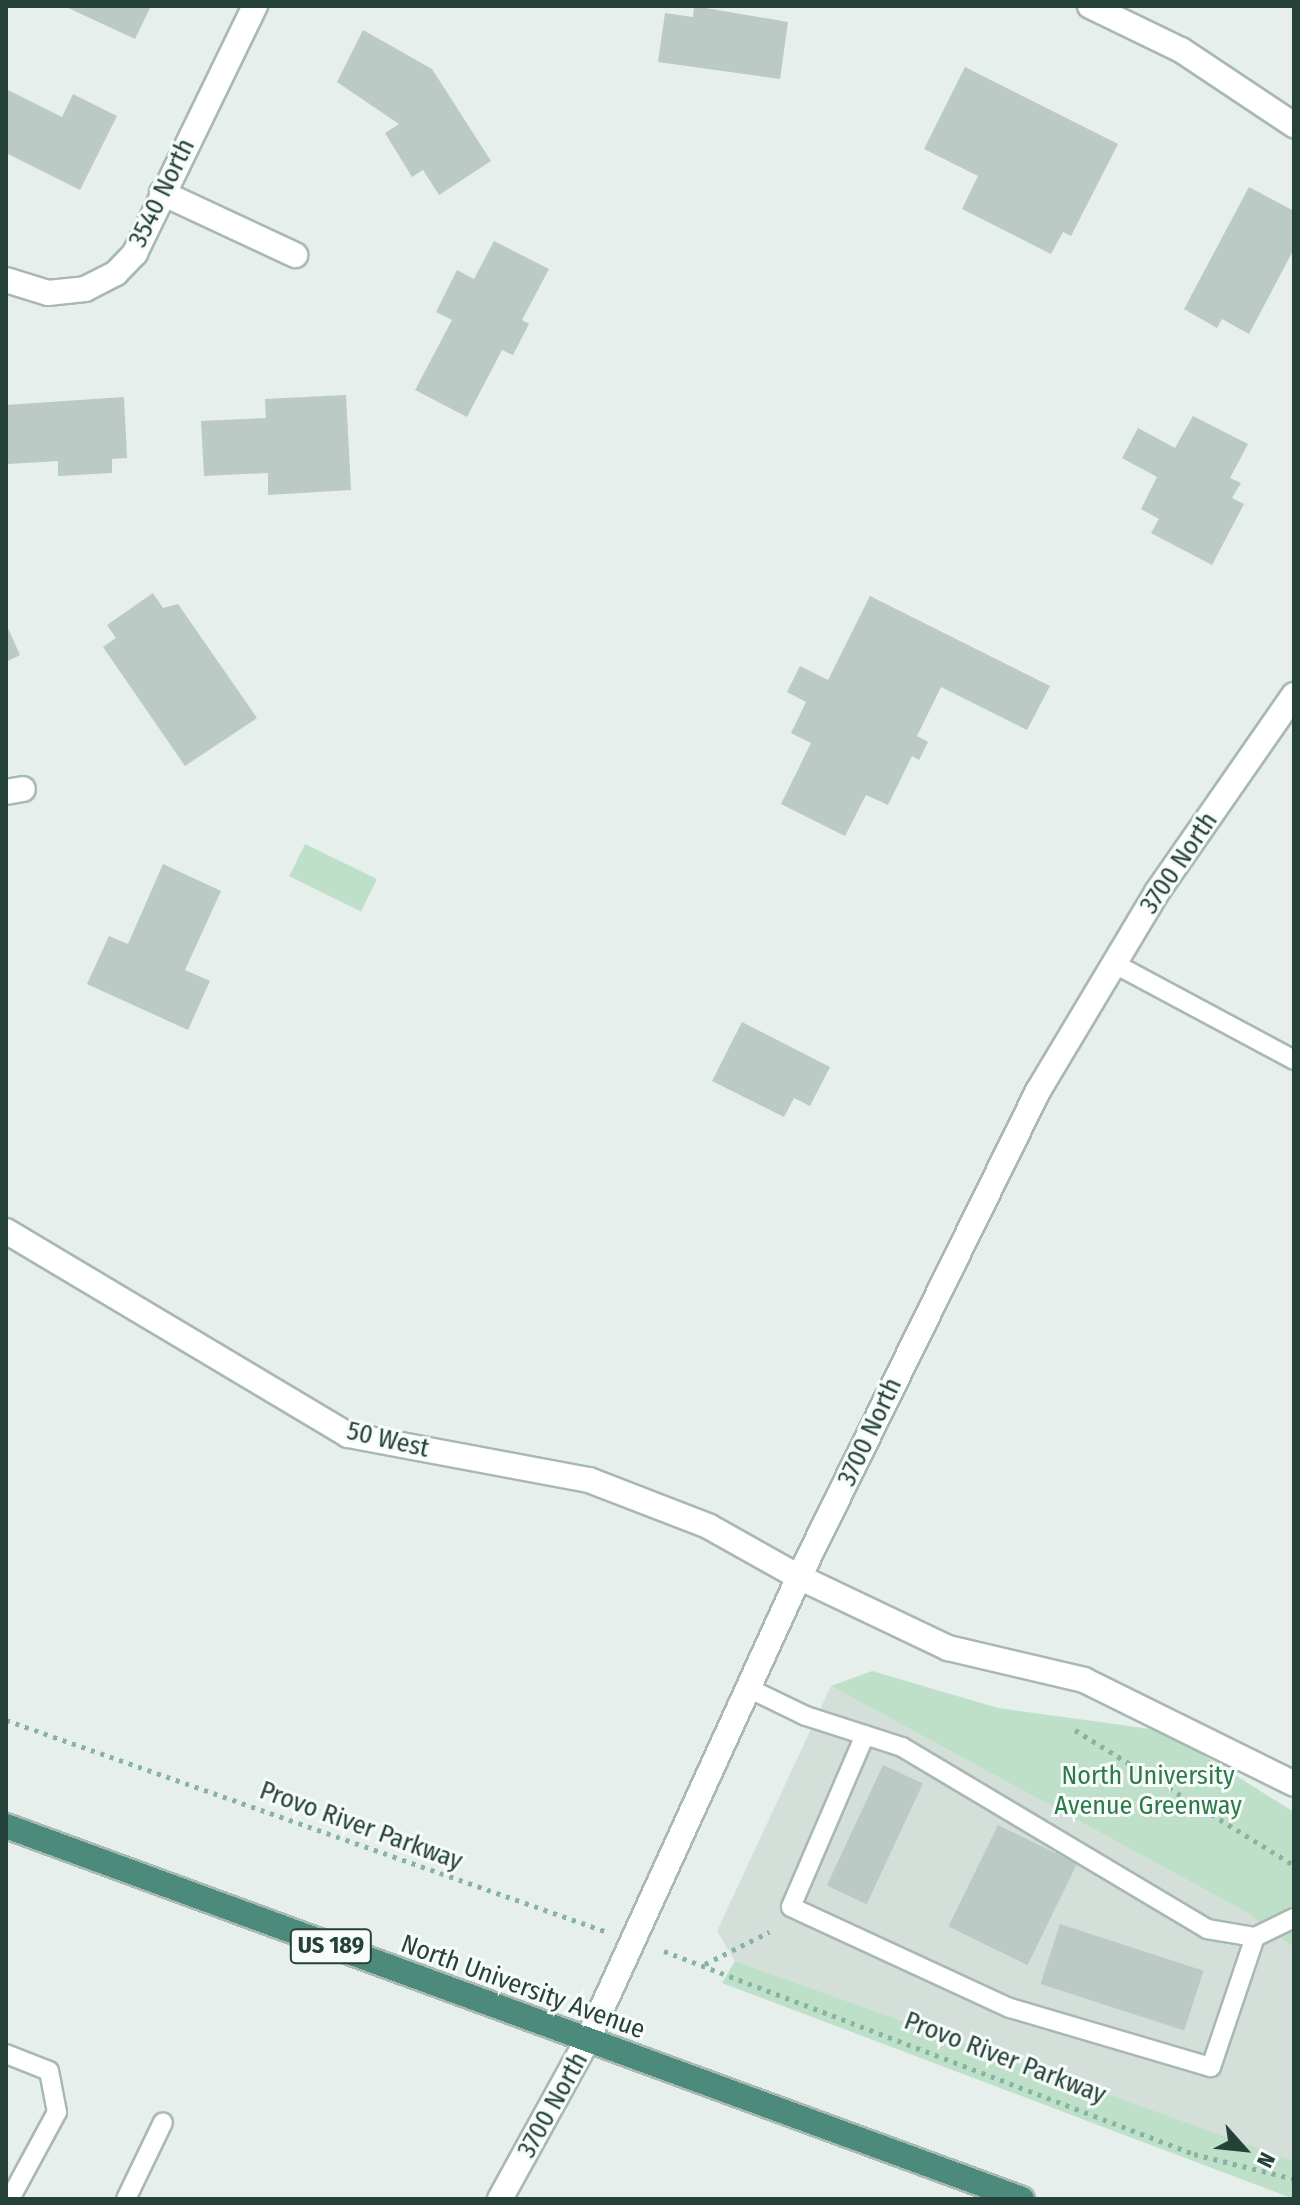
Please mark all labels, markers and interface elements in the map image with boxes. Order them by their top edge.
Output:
street label: 3540 North [122,134,202,252]
street label: 3700 North [1134,806,1224,920]
street label: 3700 North [831,1373,909,1491]
street label: 50 West [344,1415,432,1465]
park label: North University Avenue Greenway [1054,1760,1242,1822]
street label: Provo River Parkway [255,1775,467,1877]
road number: US 189 [289,1926,373,1966]
street label: North University Avenue [397,1928,649,2046]
street label: Provo River Parkway [900,2005,1110,2111]
street label: 3700 North [511,2047,595,2163]
north arrow [1204,2109,1284,2189]
text: N [1251,2148,1281,2172]

